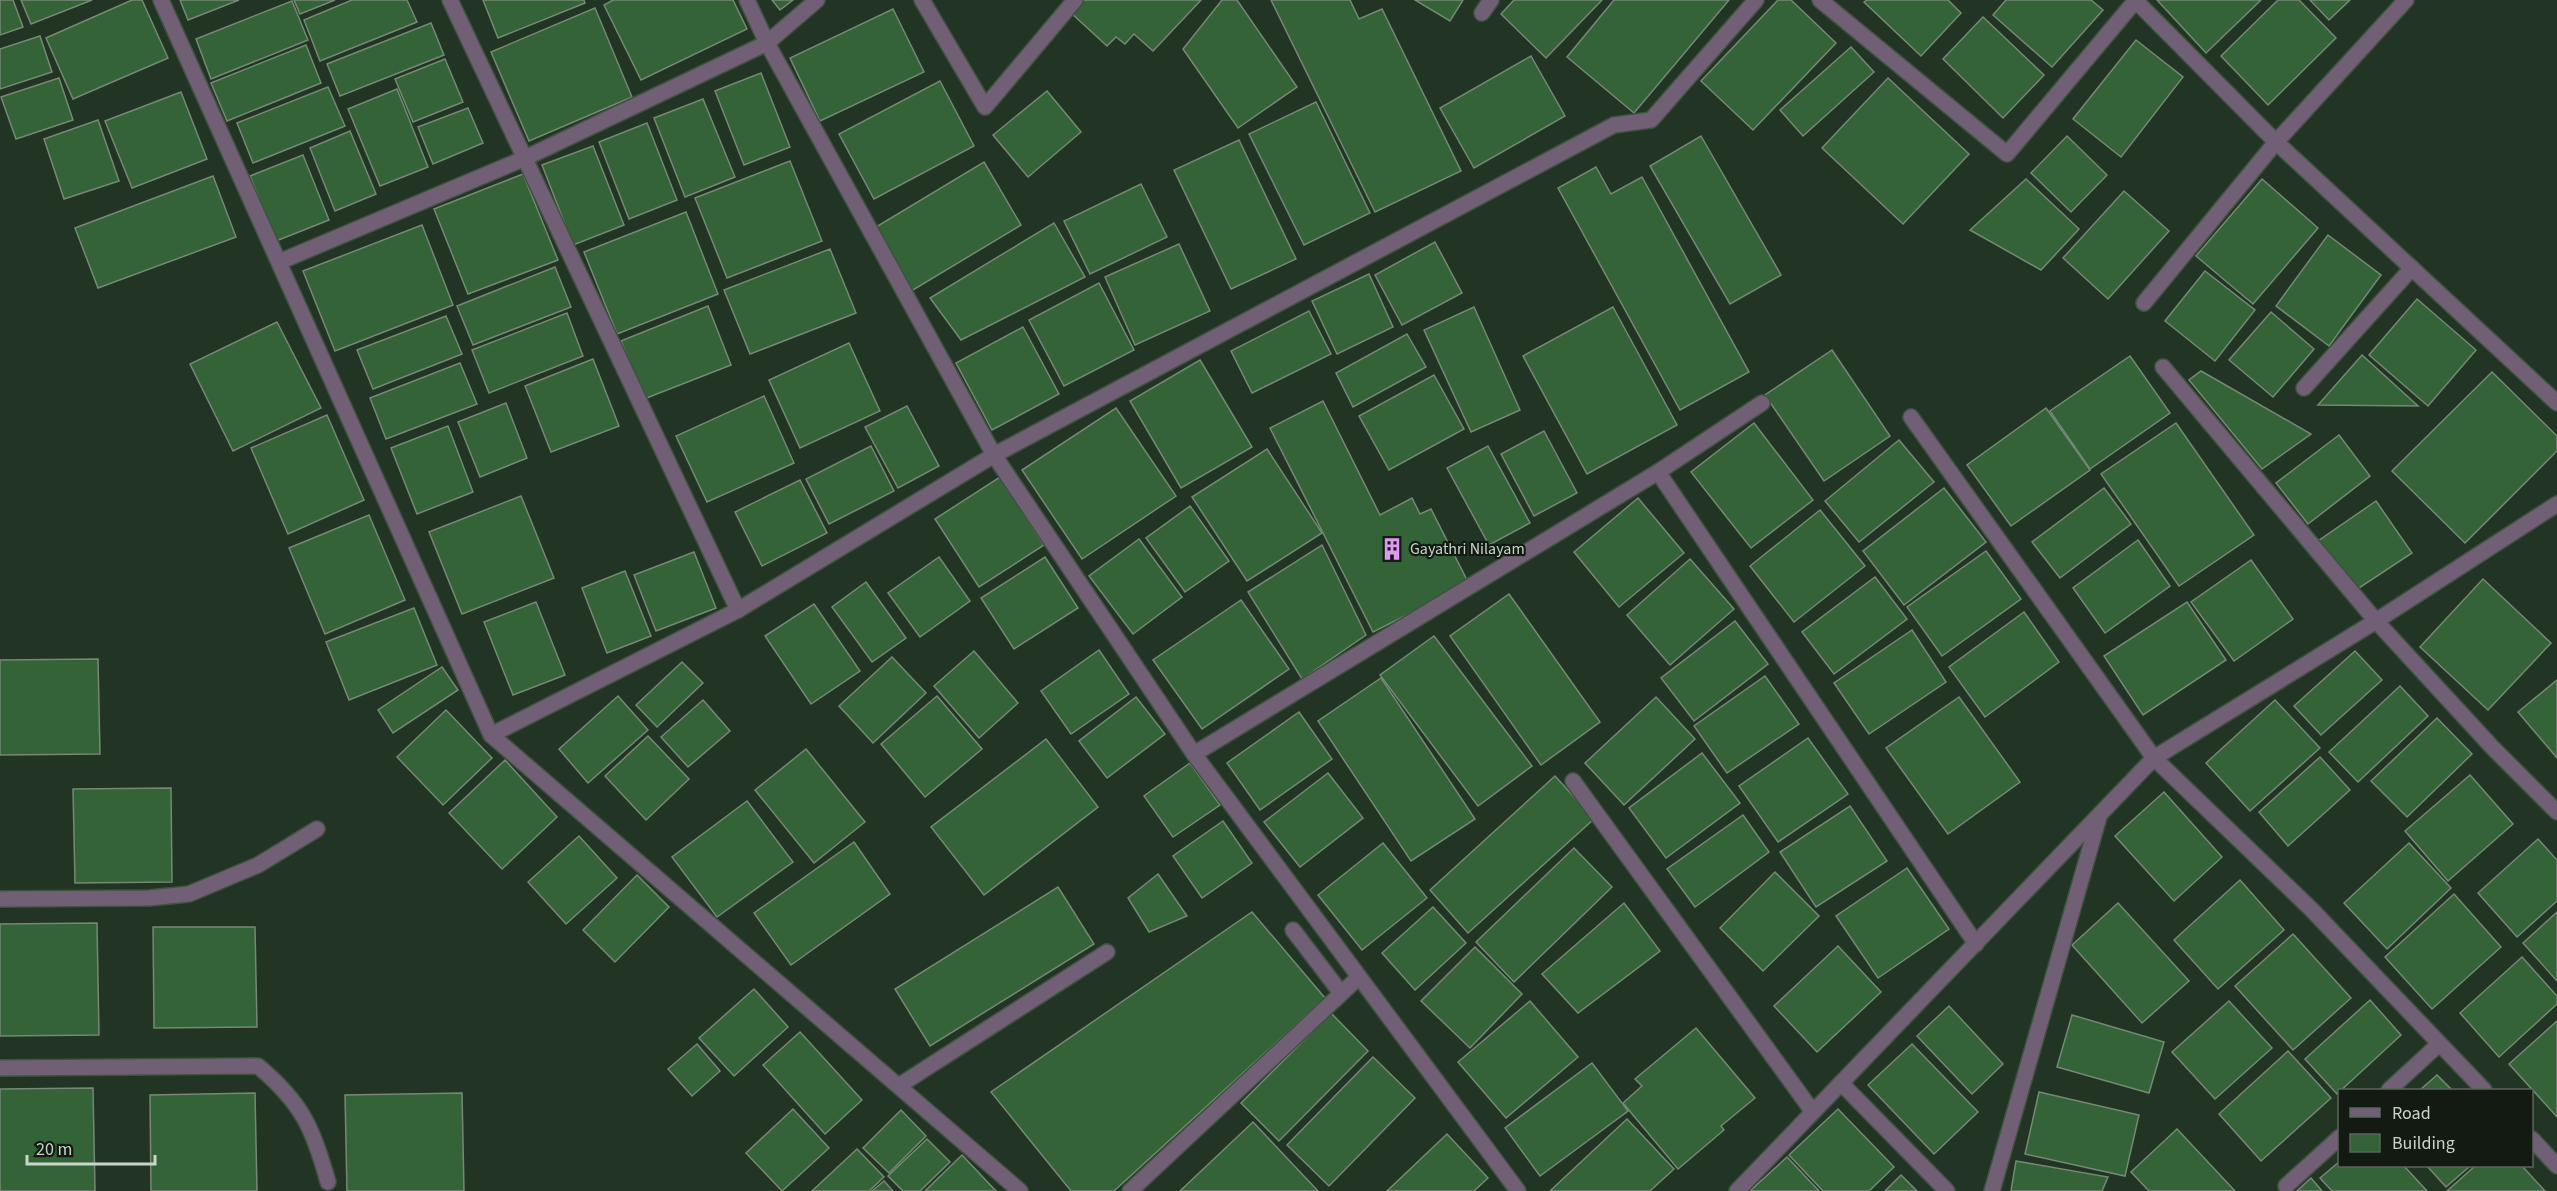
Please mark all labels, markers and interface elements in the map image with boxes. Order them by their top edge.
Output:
building icon: Gayathri Nilayam [1379,536,1405,562]
place label: Gayathri Nilayam [1410,538,1525,560]
legend [2338,1089,2533,1167]
text: Road [2392,1101,2431,1126]
scale bar [27,1128,154,1166]
text: Building [2392,1131,2455,1156]
text: 20 m [36,1137,72,1162]

